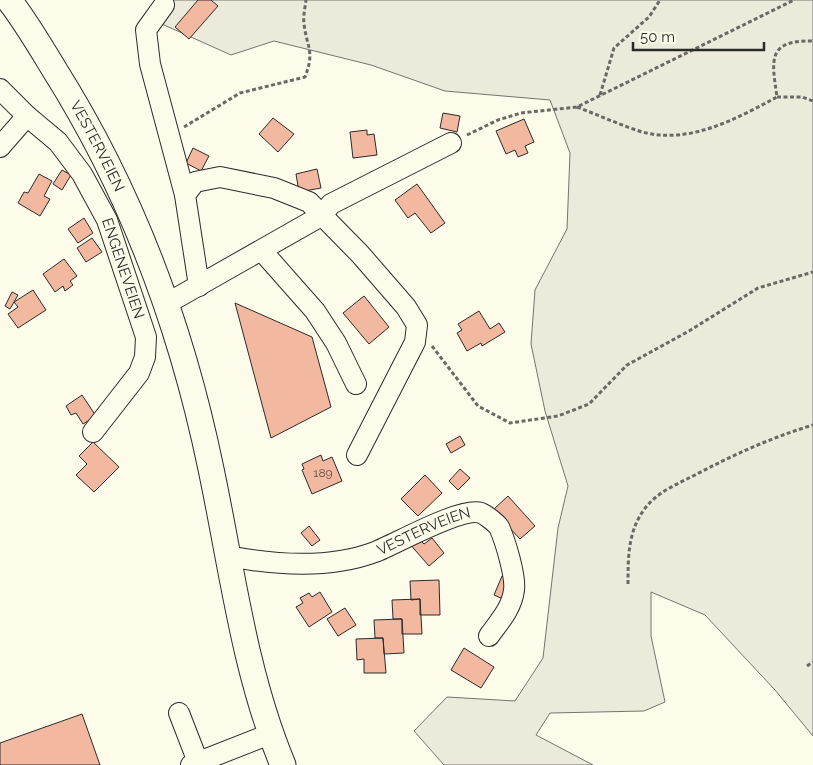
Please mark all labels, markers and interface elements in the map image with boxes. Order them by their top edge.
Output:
scale bar [633,20,764,52]
text: 50 m [640,28,675,46]
street label: VESTERVEIEN [66,98,128,194]
street label: ENGENEVEIEN [98,216,148,321]
house number: 189 [313,466,333,480]
street label: VESTERVEIEN [374,504,472,559]

